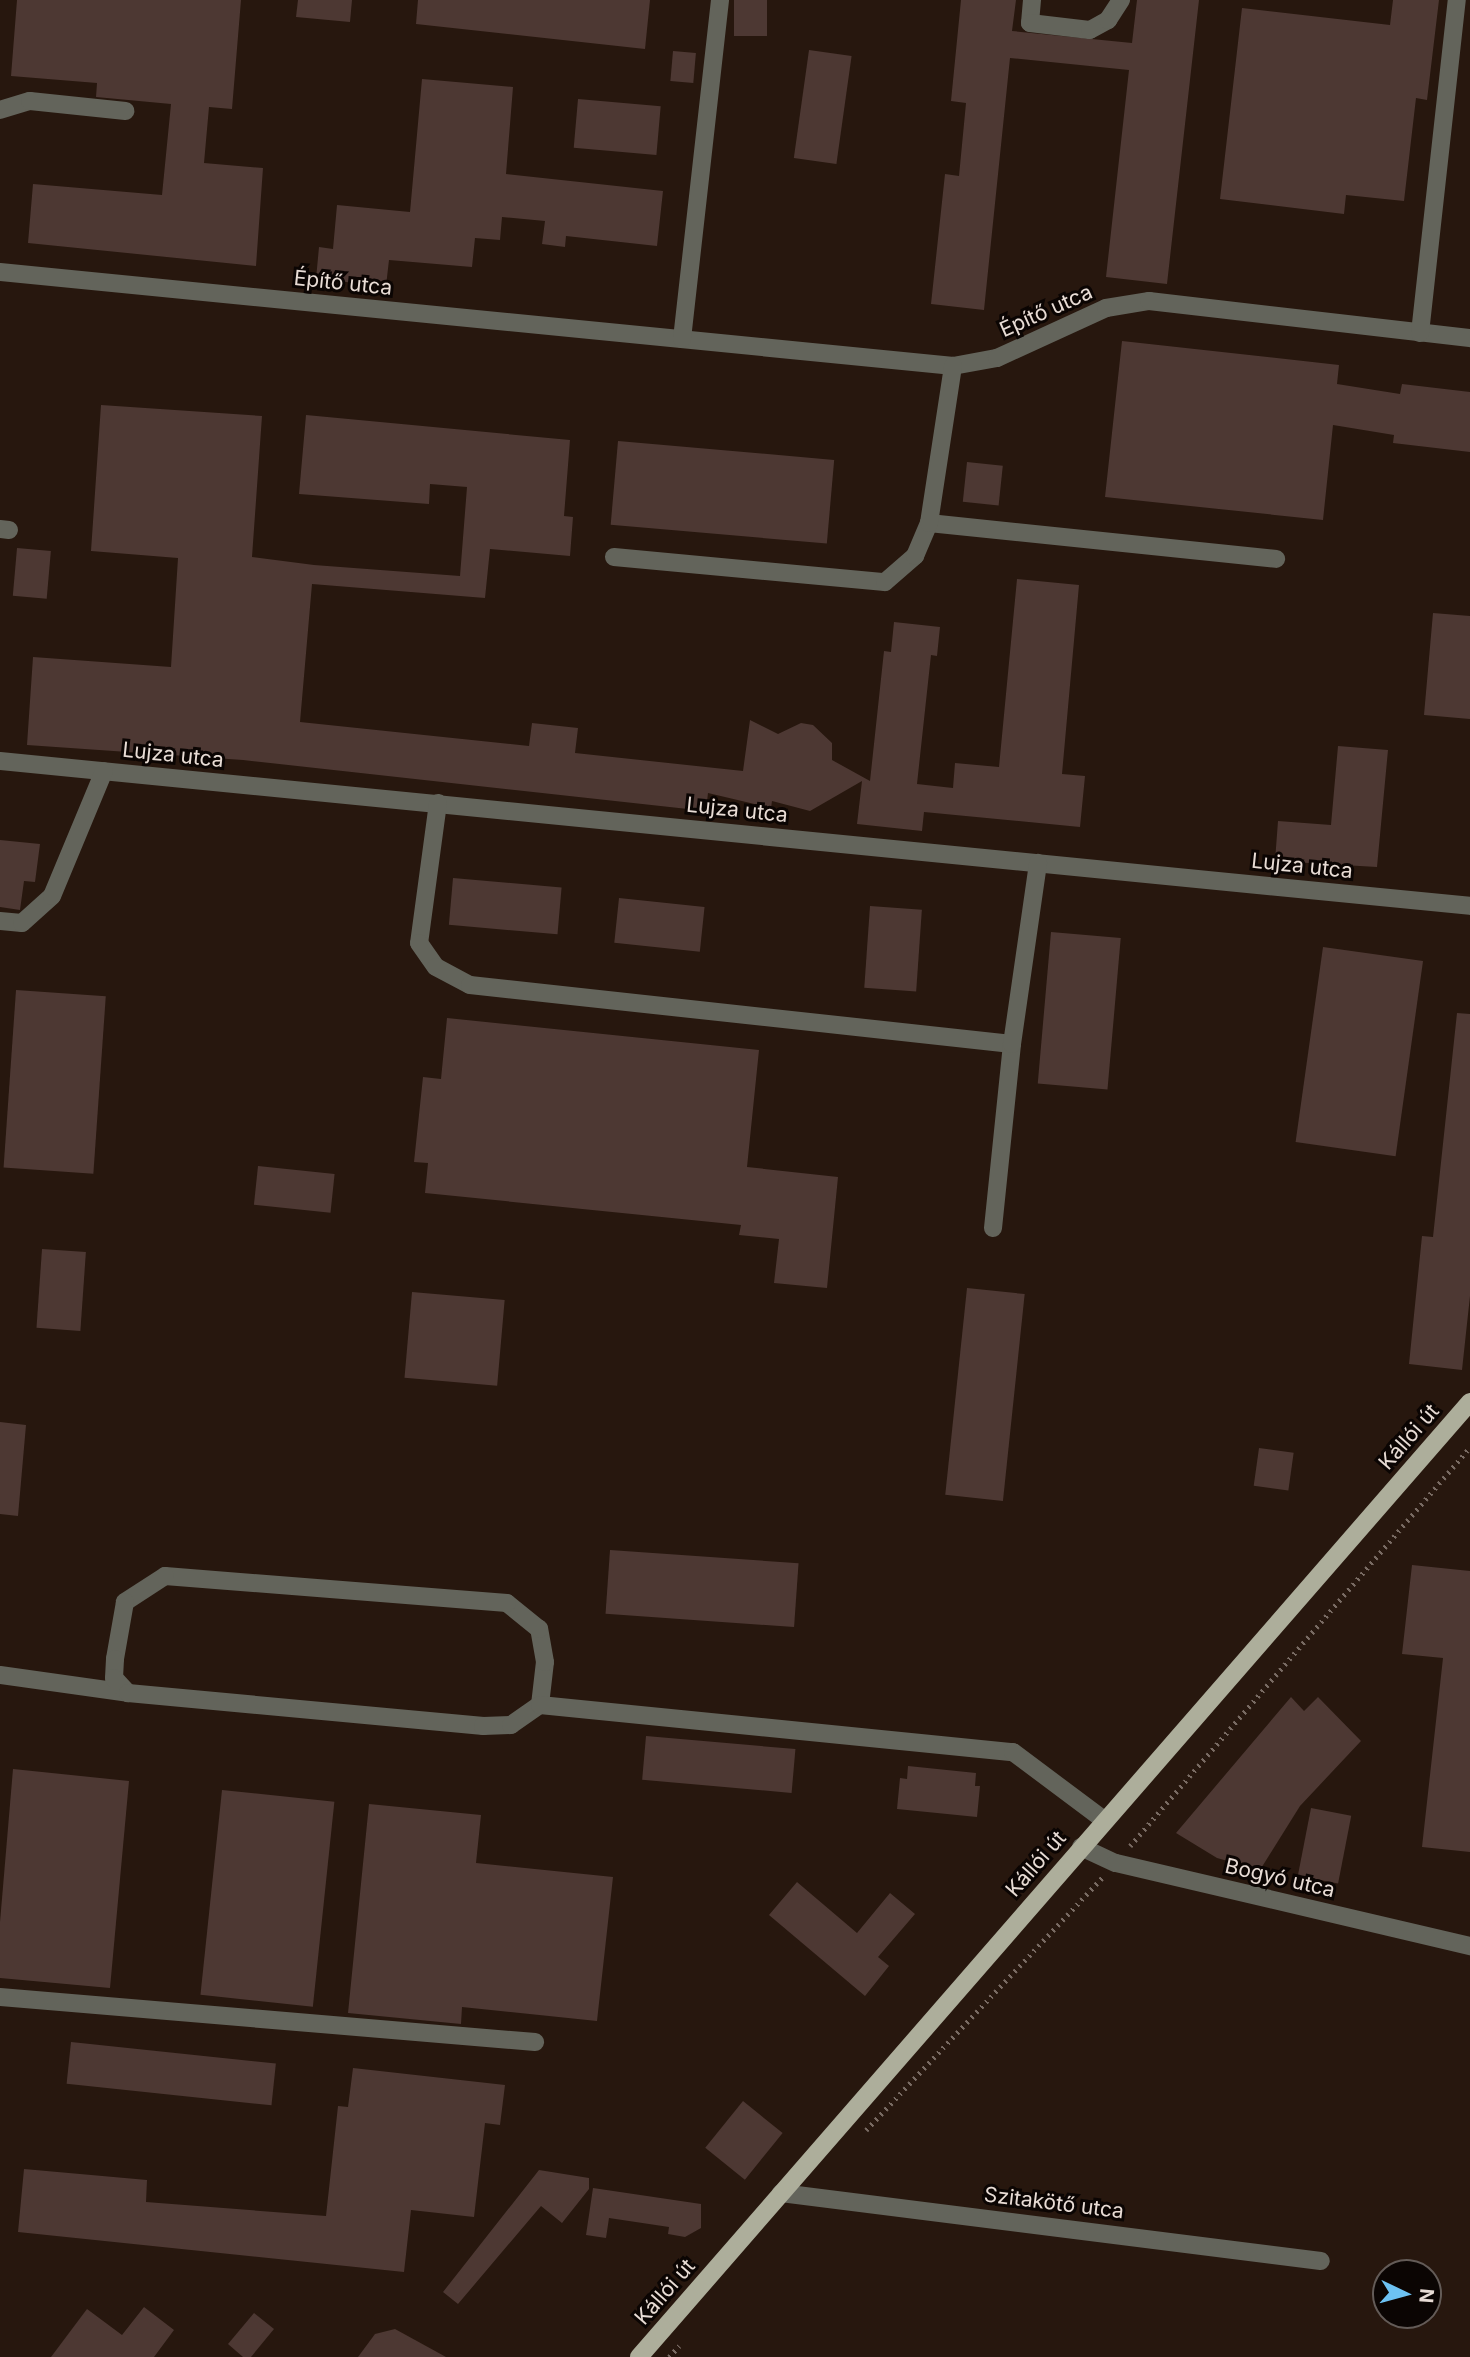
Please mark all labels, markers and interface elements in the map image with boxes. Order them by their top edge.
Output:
street label: Építő utca [293,265,393,301]
street label: Építő utca [996,279,1096,343]
street label: Lujza utca [121,737,225,773]
street label: Lujza utca [685,792,789,828]
street label: Lujza utca [1250,848,1354,884]
street label: Kállói út [1374,1399,1444,1475]
street label: Kállói út [1001,1826,1071,1902]
street label: Bogyó utca [1223,1853,1337,1903]
street label: Szitakötő utca [983,2182,1125,2224]
street label: Kállói út [630,2254,700,2330]
north arrow [1372,2259,1442,2329]
text: N [1414,2287,1439,2304]

